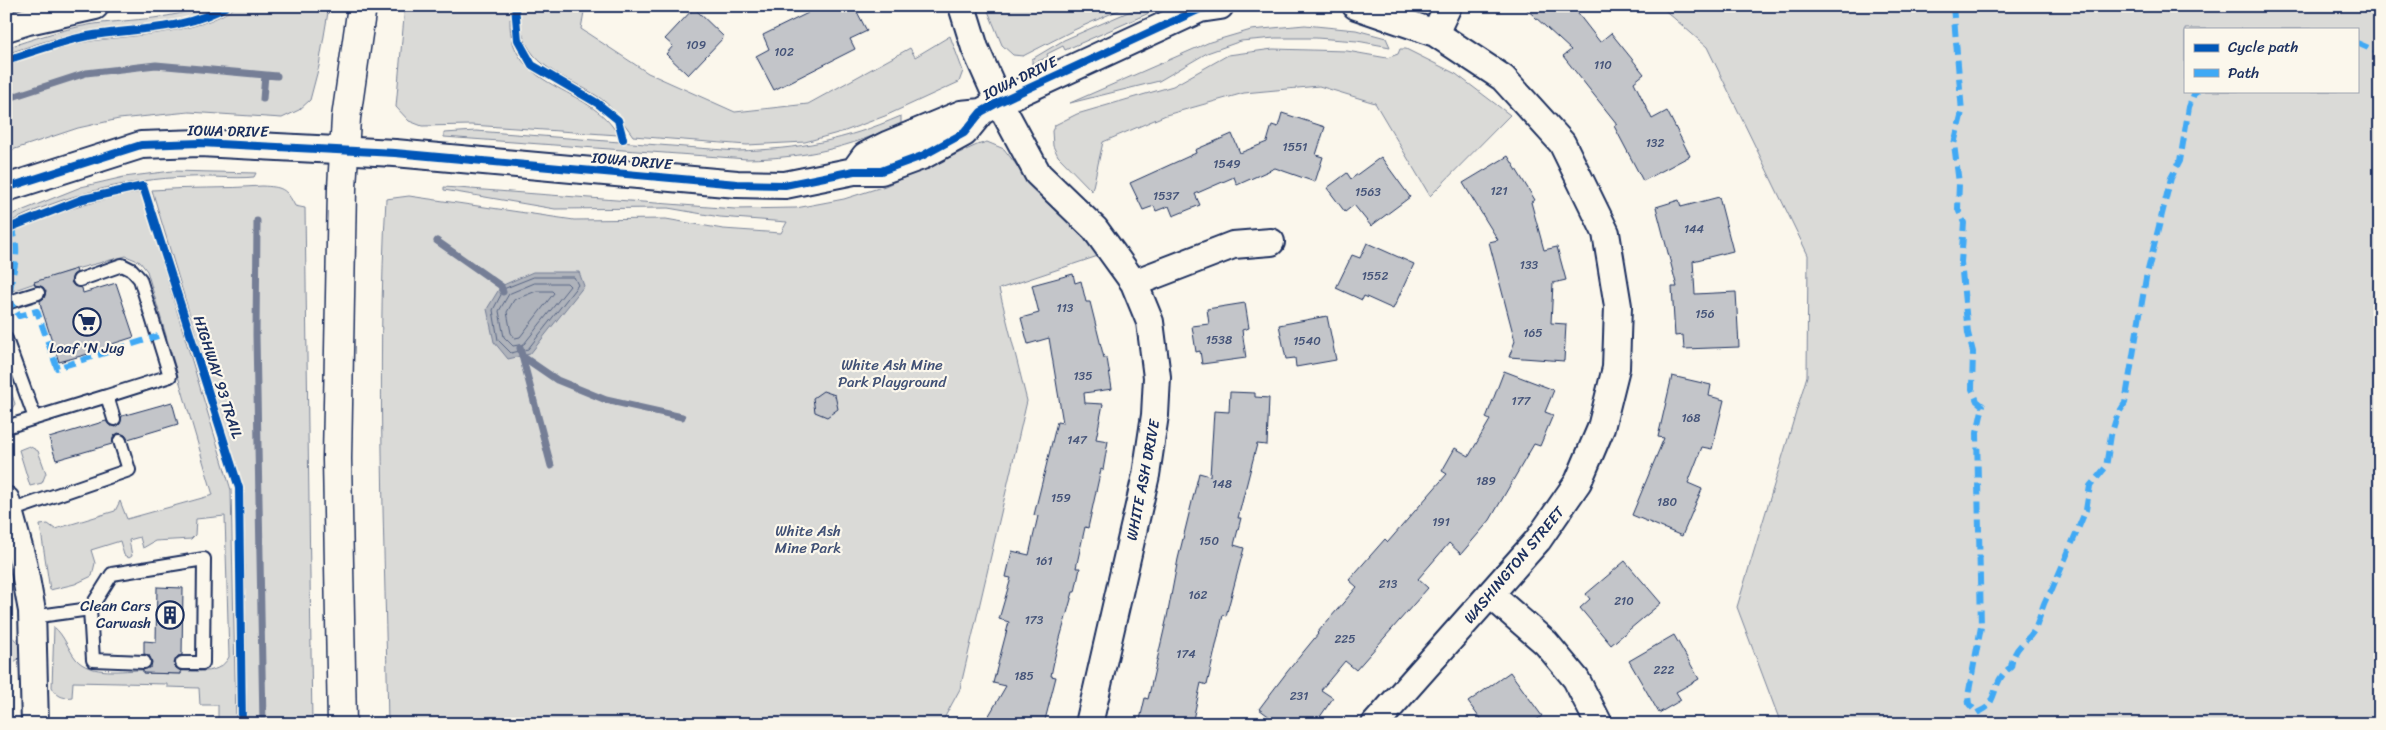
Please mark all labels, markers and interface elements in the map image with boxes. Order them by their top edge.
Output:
legend [2184,28,2358,92]
house number: 109 [686,34,706,56]
text: Cycle path [2228,34,2299,60]
house number: 102 [774,41,794,63]
street label: IOWA DRIVE [977,48,1063,108]
house number: 110 [1594,54,1612,76]
text: Path [2228,60,2259,86]
street label: IOWA DRIVE [186,117,270,145]
house number: 132 [1646,132,1664,154]
house number: 1551 [1283,136,1307,158]
street label: IOWA DRIVE [590,144,675,178]
house number: 1549 [1213,153,1241,175]
house number: 121 [1490,180,1508,202]
house number: 1563 [1355,181,1381,203]
house number: 1537 [1153,185,1180,207]
house number: 144 [1684,218,1705,240]
house number: 133 [1520,254,1539,276]
house number: 1552 [1362,265,1388,287]
house number: 113 [1057,297,1074,319]
house number: 156 [1695,303,1715,325]
supermarket icon: Loaf 'N Jug [72,307,102,337]
street label: HIGHWAY 93 TRAIL [186,312,250,442]
house number: 165 [1523,322,1543,344]
house number: 1538 [1206,329,1232,351]
house number: 1540 [1293,330,1321,352]
place label: Loaf 'N Jug [49,335,125,361]
park label: White Ash Mine Park Playground [838,352,947,395]
house number: 135 [1073,365,1093,387]
house number: 177 [1512,390,1532,412]
house number: 168 [1681,407,1701,429]
street label: WHITE ASH DRIVE [1119,416,1168,543]
house number: 147 [1067,429,1088,451]
house number: 189 [1476,470,1496,492]
house number: 148 [1212,473,1232,495]
house number: 159 [1051,487,1071,509]
house number: 180 [1657,491,1677,513]
street label: WASHINGTON STREET [1457,500,1572,630]
house number: 191 [1432,511,1450,533]
park label: White Ash Mine Park [775,518,841,561]
house number: 150 [1199,530,1219,552]
house number: 161 [1035,550,1053,572]
house number: 213 [1379,573,1398,595]
house number: 162 [1189,584,1208,606]
house number: 210 [1614,590,1634,612]
place label: Clean Cars Carwash [80,593,151,636]
building icon: Clean Cars Carwash [155,600,185,630]
house number: 173 [1025,609,1044,631]
house number: 225 [1334,628,1356,650]
house number: 174 [1176,643,1196,665]
house number: 222 [1654,659,1674,681]
house number: 185 [1014,665,1034,687]
house number: 231 [1290,685,1308,707]

